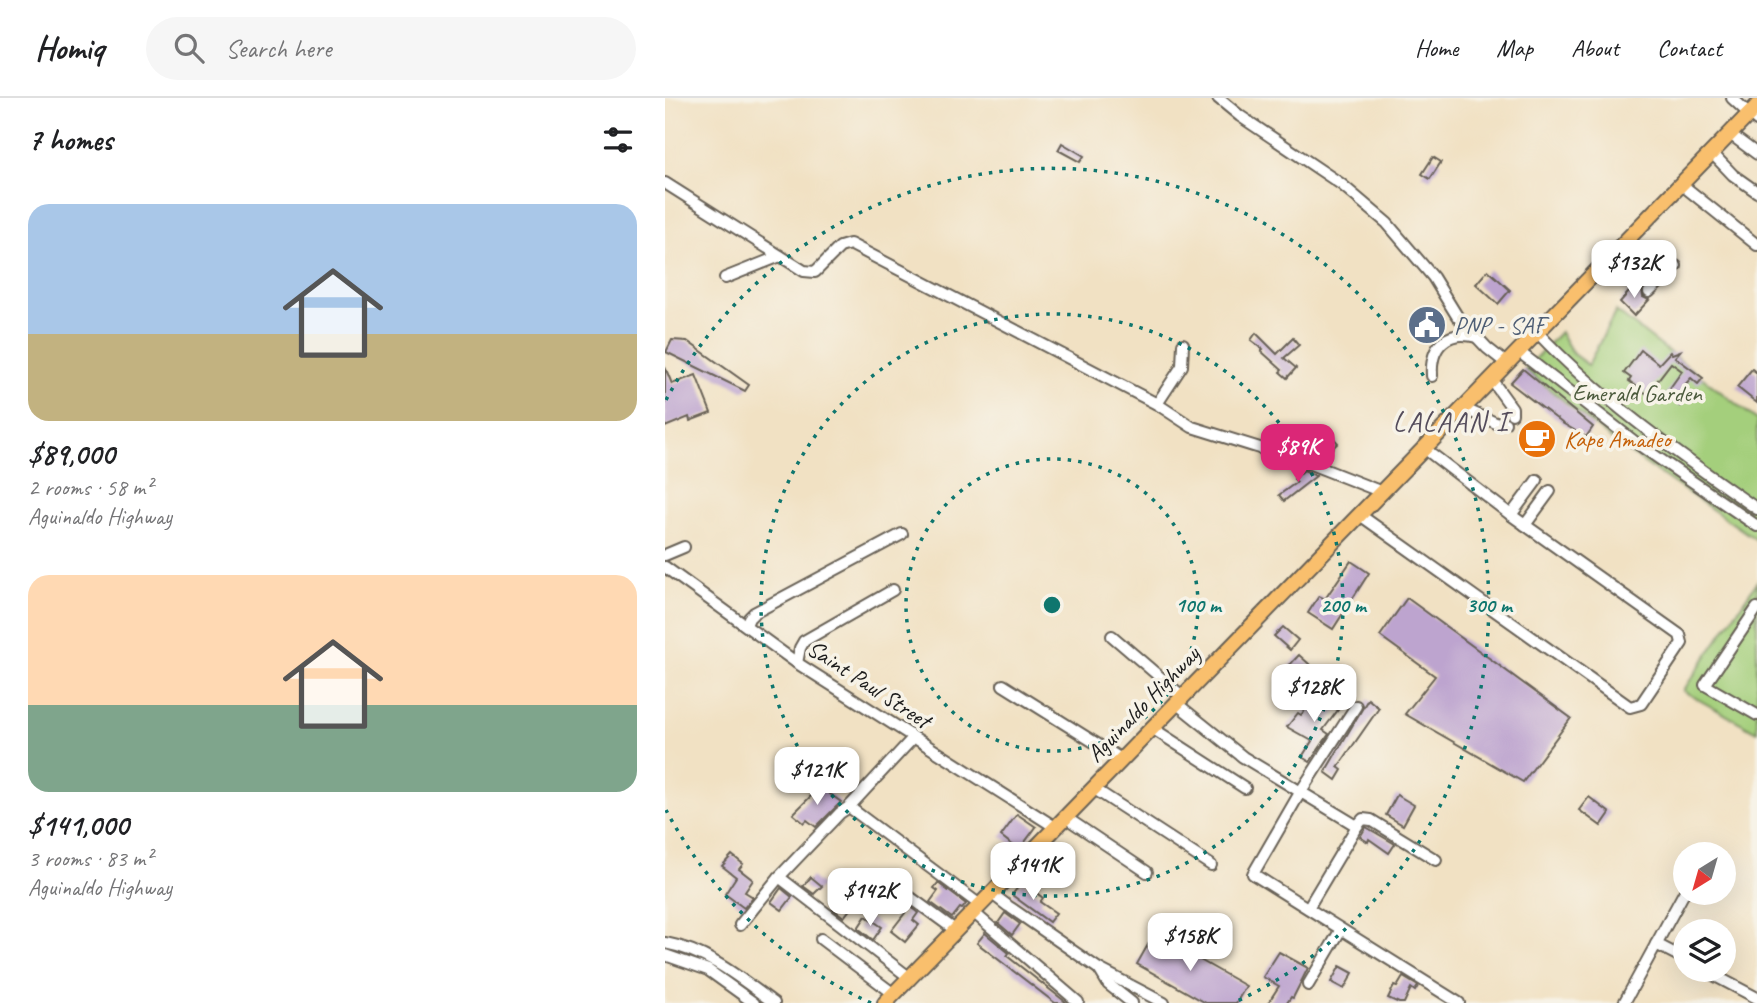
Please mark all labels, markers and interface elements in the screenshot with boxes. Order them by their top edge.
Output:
search box [146,17,636,80]
text: Homiq [35,27,104,69]
icon: search [170,29,208,67]
text: Search here [226,32,331,65]
text: Home [1415,33,1458,63]
text: Map [1496,33,1533,63]
text: About [1571,33,1619,63]
text: Contact [1657,33,1722,63]
text: 7 homes [28,121,113,159]
icon: filters [599,121,637,159]
pin: $132K [1585,240,1683,300]
text: $132K [1607,248,1661,277]
icon: home [270,250,396,376]
public building icon: PNP - SAF [1406,304,1448,346]
place label: PNP - SAF [1454,310,1550,340]
park label: Emerald Garden [1572,378,1703,408]
district label: LALAAN I [1393,404,1513,439]
cafe icon: Kape Amadeo [1516,418,1558,460]
pin: $89K [1257,424,1339,484]
place label: Kape Amadeo [1564,424,1673,454]
text: $89K [1277,432,1319,461]
text: $89,000 [28,435,115,473]
text: 2 rooms · 58 m² [28,473,152,502]
text: Aguinaldo Highway [28,502,172,531]
text: 100 m [1175,592,1223,618]
text: 200 m [1320,592,1368,618]
text: 300 m [1466,592,1514,618]
centre of rings [1040,593,1064,617]
icon: home [270,621,396,747]
street label: Saint Paul Street [802,633,939,737]
street label: Aguinaldo Highway [1080,638,1207,768]
pin: $128K [1265,664,1363,724]
text: $128K [1287,672,1341,701]
pin: $121K [768,748,866,807]
text: $121K [790,755,844,784]
text: $141,000 [28,806,128,844]
pin: $141K [984,842,1082,902]
north arrow [1673,842,1736,905]
map controls [1673,842,1736,982]
text: 3 rooms · 83 m² [28,844,152,873]
text: $141K [1006,850,1060,879]
pin: $142K [821,868,919,928]
text: Aguinaldo Highway [28,873,172,902]
text: $142K [843,876,897,905]
pin: $158K [1141,914,1239,973]
button: layers [1673,919,1736,982]
text: $158K [1164,921,1216,950]

